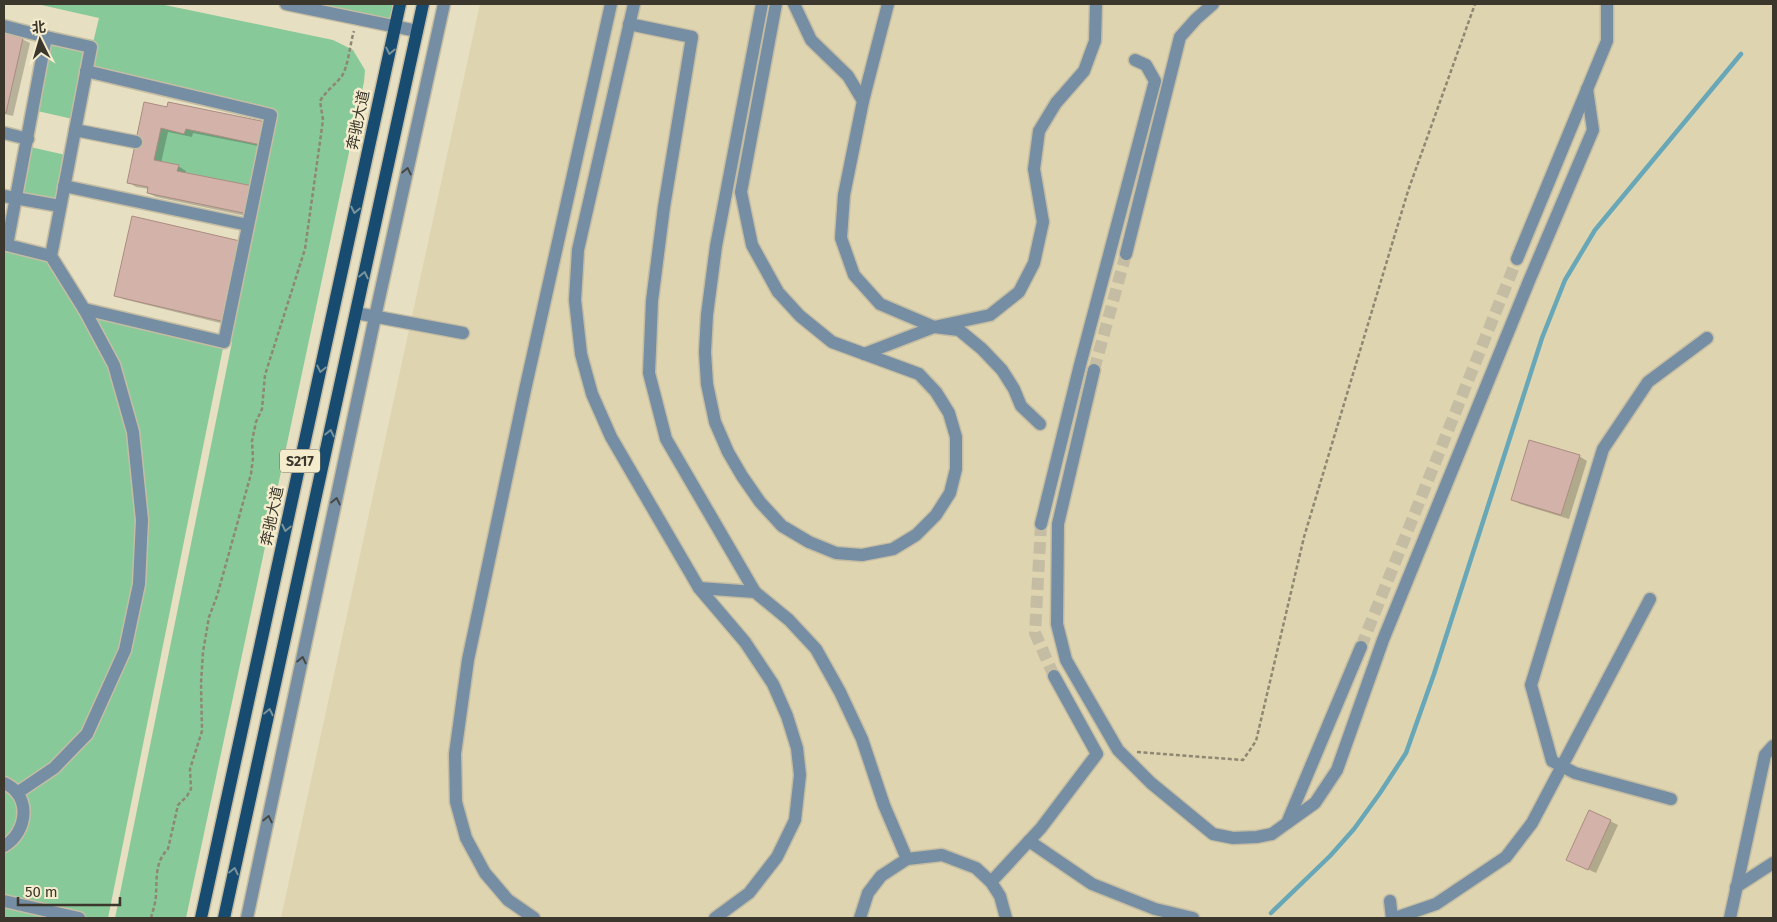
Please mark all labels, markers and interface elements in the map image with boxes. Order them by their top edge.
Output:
north arrow [15,15,65,65]
text: 北 [31,18,47,37]
one-way arrow [385,47,396,56]
street label: 奔驰大道 [343,89,373,151]
one-way arrow [401,167,412,176]
one-way arrow [350,206,361,215]
one-way arrow [358,270,369,279]
one-way arrow [316,364,326,373]
one-way arrow [324,429,334,438]
road number: S217 [280,450,320,472]
street label: 奔驰大道 [257,485,287,547]
one-way arrow [330,497,341,506]
one-way arrow [281,523,292,532]
one-way arrow [296,656,307,665]
one-way arrow [263,707,274,716]
one-way arrow [262,815,273,824]
one-way arrow [229,866,239,875]
scale bar [18,874,120,906]
text: 50 m [25,883,58,901]

